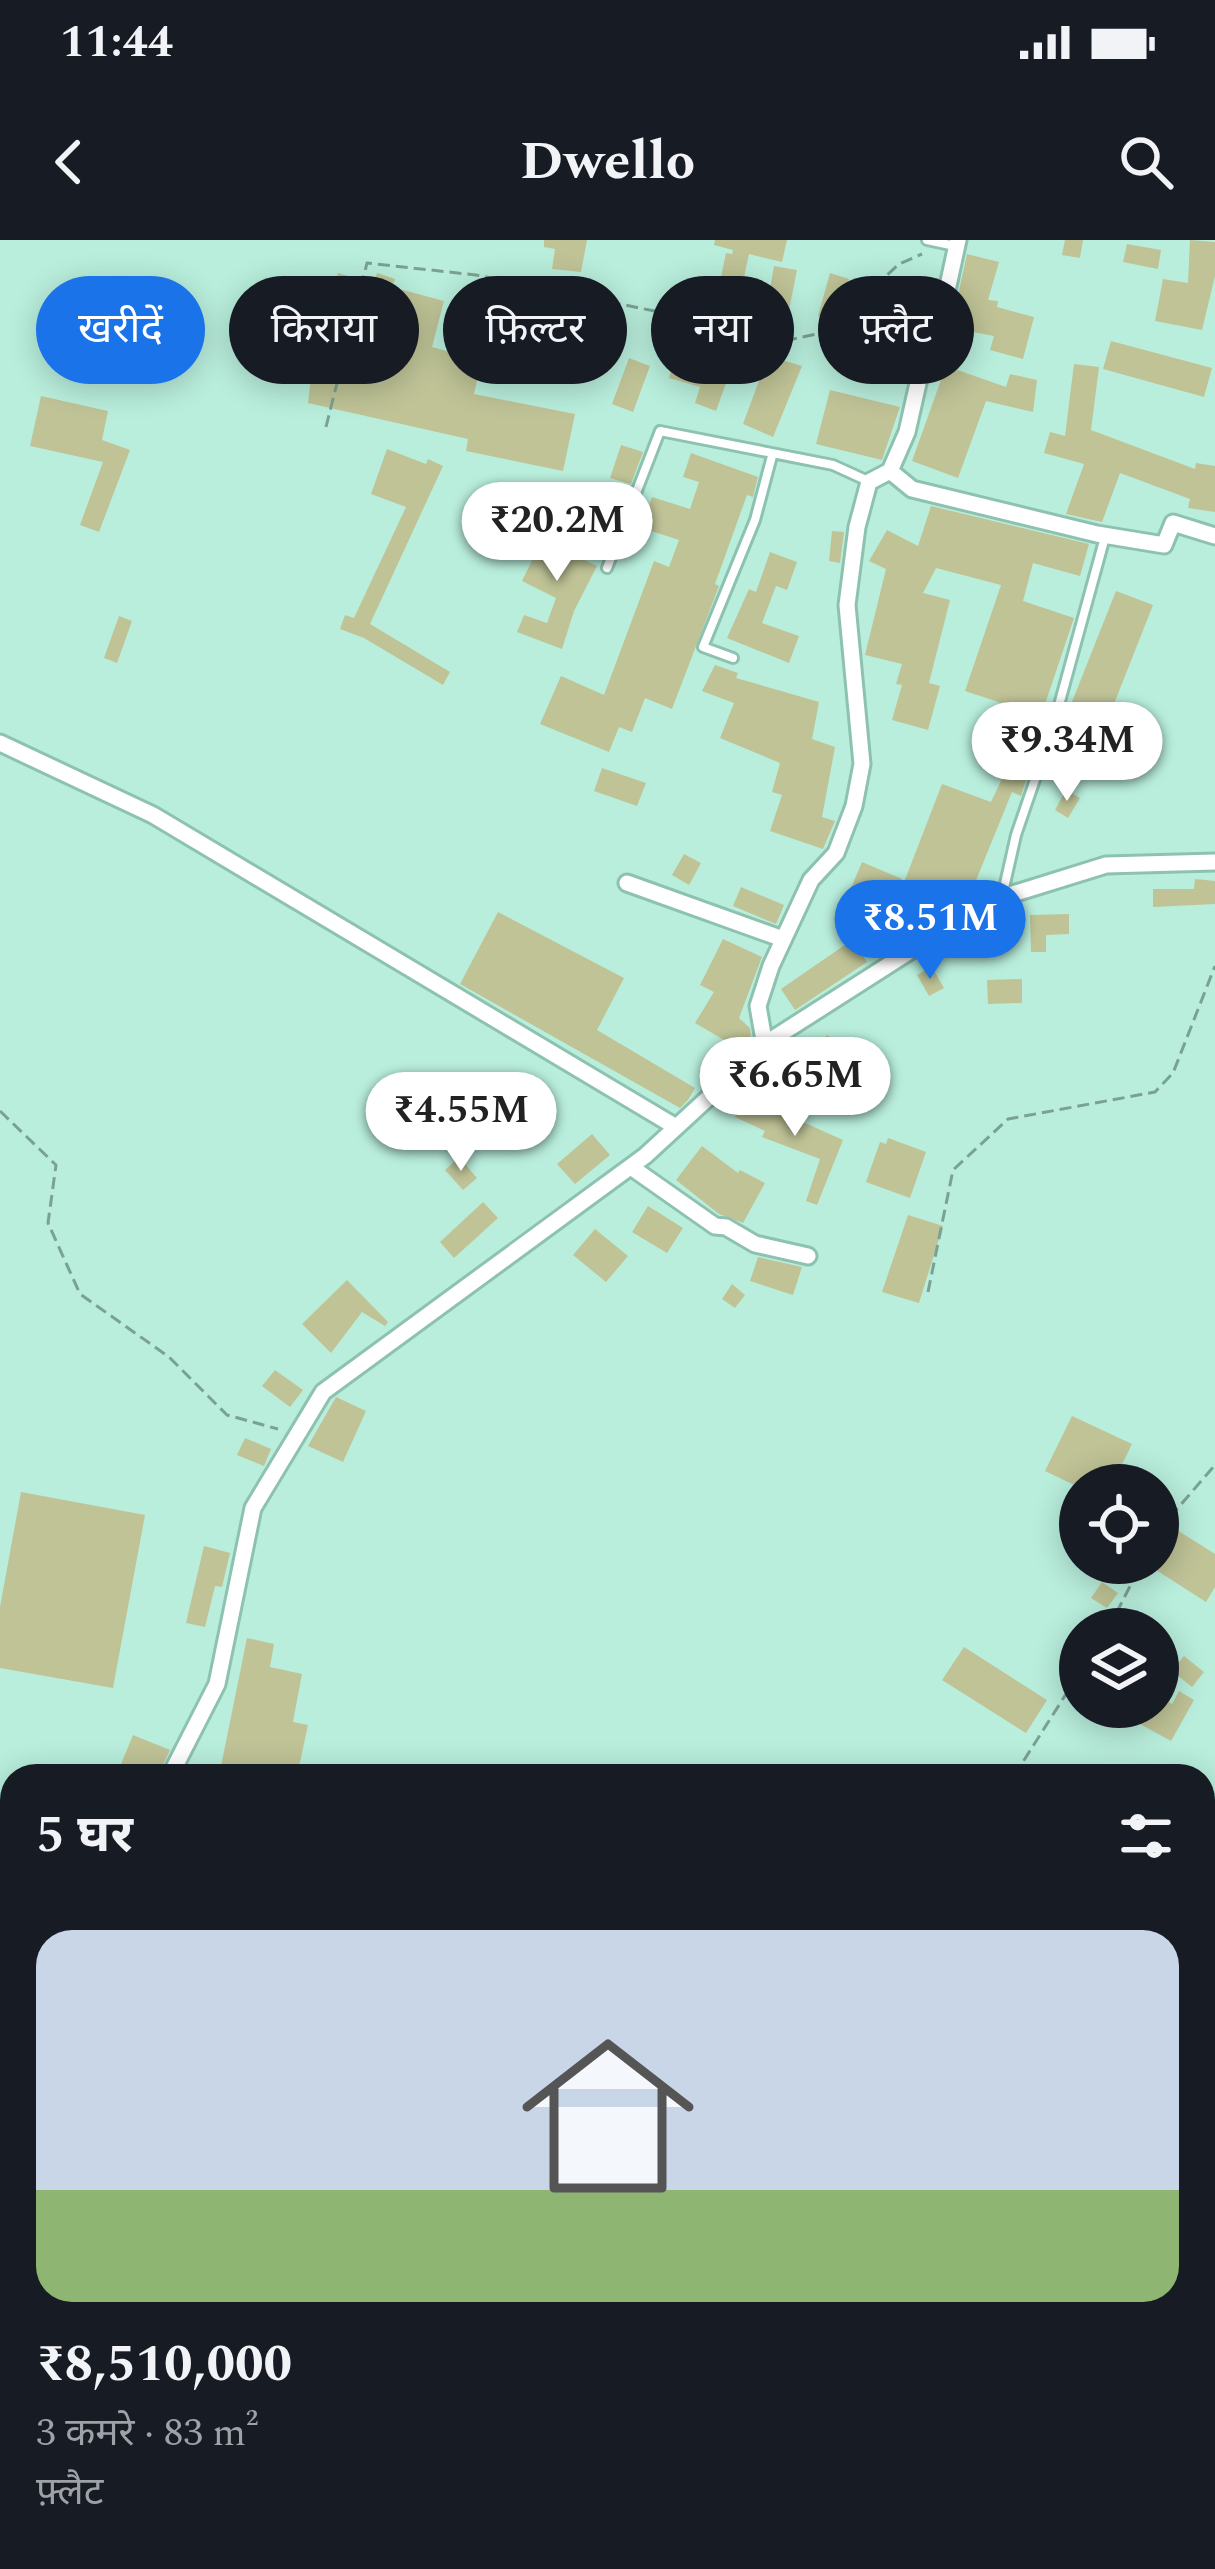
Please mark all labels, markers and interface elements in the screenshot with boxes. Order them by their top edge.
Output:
text: 11:44 [60,8,173,77]
text: Dwello [520,121,695,203]
icon: back [36,129,102,195]
icon: search [1113,129,1179,195]
chip: खरीदें [36,276,205,384]
chip: किराया [229,276,419,384]
chip: फ़िल्टर [443,276,627,384]
chip: नया [651,276,794,384]
chip: फ़्लैट [818,276,974,384]
pin: ₹20.2M [459,482,655,584]
text: ₹20.2M [489,491,625,550]
pin: ₹9.34M [969,702,1165,804]
text: ₹9.34M [999,711,1135,770]
pin: ₹8.51M [832,880,1028,982]
text: ₹8.51M [862,889,998,948]
pin: ₹6.65M [697,1037,893,1139]
text: ₹6.65M [727,1046,863,1105]
pin: ₹4.55M [363,1072,559,1174]
text: ₹4.55M [393,1081,529,1140]
map controls [1059,1464,1179,1728]
button: locate [1059,1464,1179,1584]
button: layers [1059,1608,1179,1728]
text: 5 घर [36,1797,133,1875]
icon: filters [1113,1803,1179,1869]
icon: home [500,2008,716,2224]
text: ₹8,510,000 [36,2326,292,2404]
text: 3 कमरे · 83 m² [36,2404,258,2463]
text: फ़्लैट [36,2463,103,2522]

